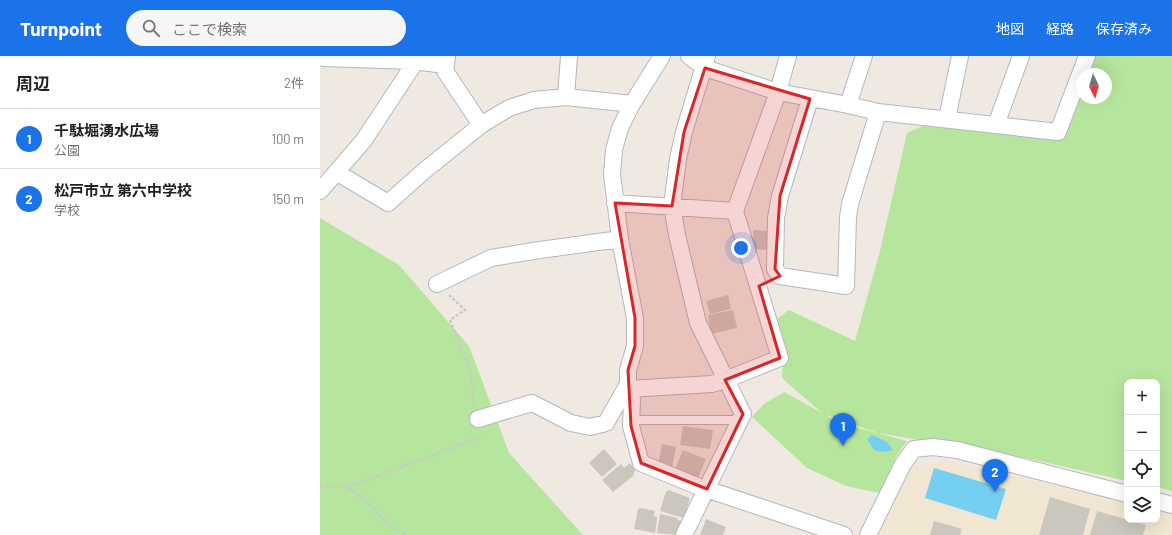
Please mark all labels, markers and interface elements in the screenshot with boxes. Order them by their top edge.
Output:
search box [126,10,406,46]
text: Turnpoint [20,17,102,40]
icon: search [140,17,162,39]
text: ここで検索 [172,20,247,38]
text: 地図 [996,20,1024,37]
text: 経路 [1046,20,1074,37]
text: 保存済み [1096,20,1152,37]
north arrow [1076,68,1112,104]
text: 周辺 [16,73,50,93]
text: 2件 [284,75,304,91]
text: 千駄堀湧水広場 [54,121,159,139]
text: 1 [27,131,31,147]
text: 100 m [271,131,304,147]
text: 公園 [54,142,80,158]
text: 松戸市立 第六中学校 [54,181,192,199]
text: 2 [25,191,33,207]
text: 150 m [272,191,304,207]
text: 学校 [54,202,80,218]
your location [731,238,751,258]
map controls [1124,379,1160,523]
button: + [1124,379,1160,415]
pin: 1 [830,413,856,446]
button: − [1124,415,1160,451]
button: locate [1124,451,1160,487]
pin: 2 [982,459,1008,492]
button: layers [1124,487,1160,523]

